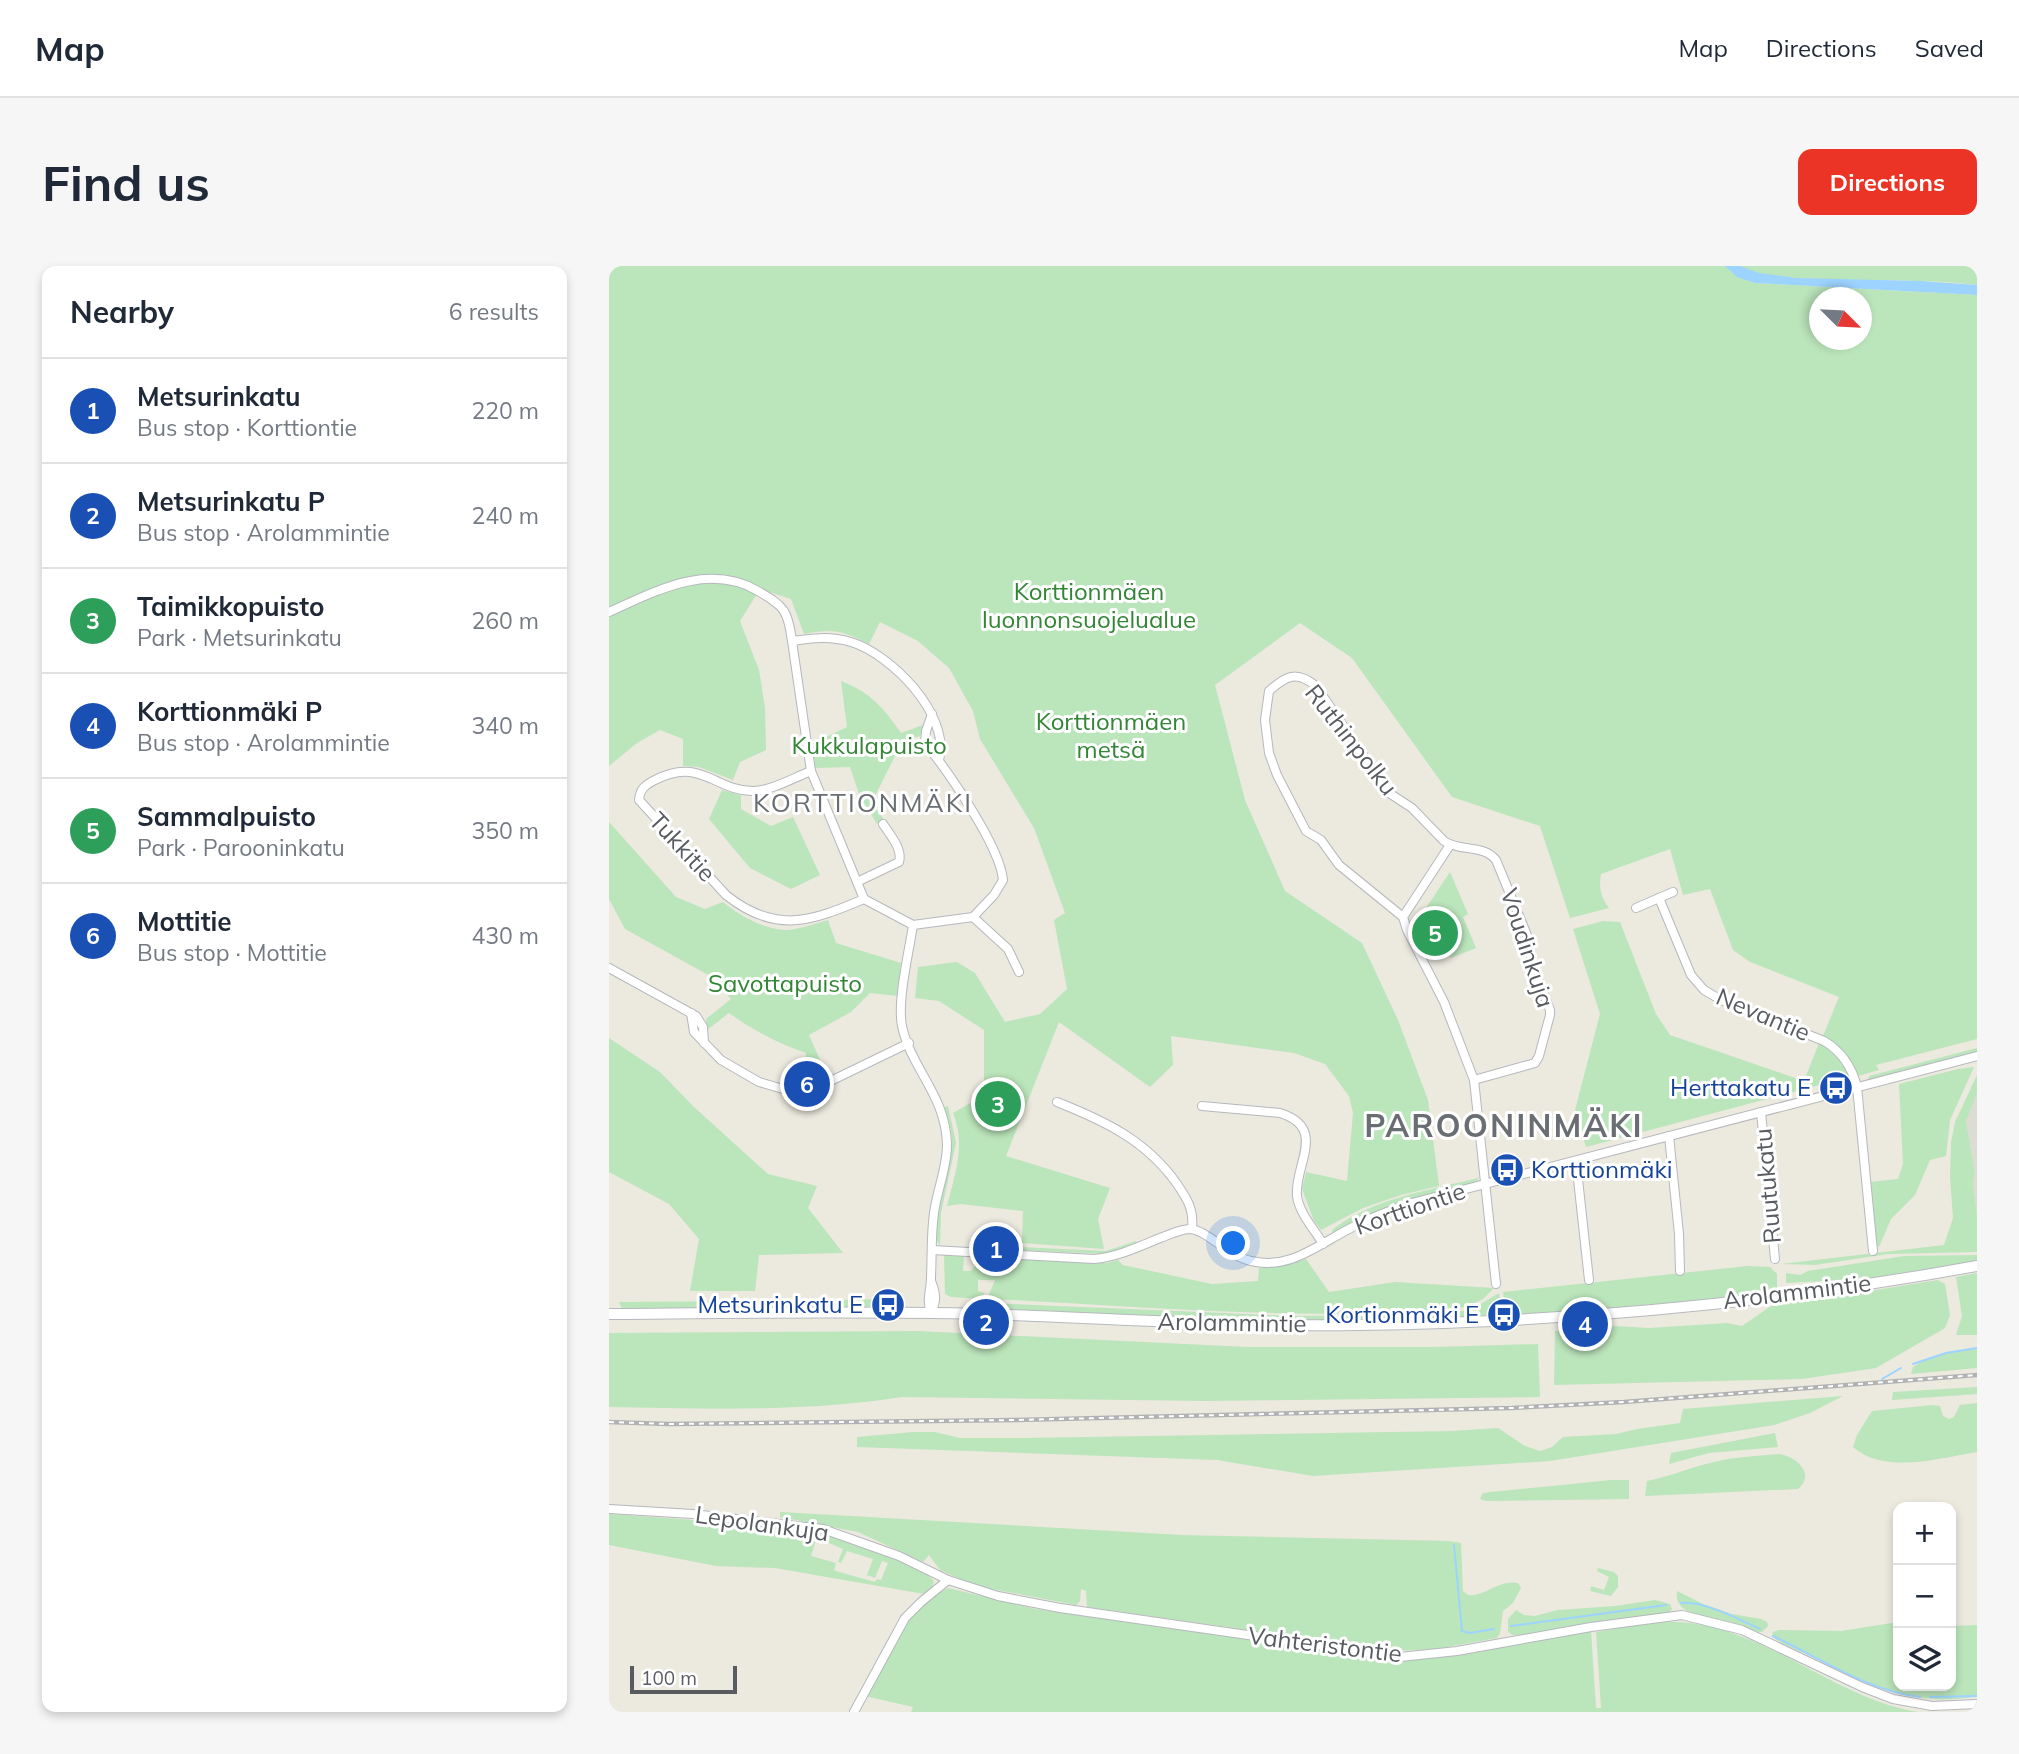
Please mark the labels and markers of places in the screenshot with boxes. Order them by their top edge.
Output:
pin: 5 [1412,907,1458,959]
pin: 6 [784,1058,830,1110]
bus stop icon: Herttakatu E [1817,1069,1855,1107]
place label: Herttakatu E [1670,1072,1811,1102]
pin: 3 [975,1078,1021,1130]
bus stop icon: Korttionmäki [1488,1151,1526,1189]
place label: Korttionmäki [1531,1154,1673,1184]
pin: 1 [973,1223,1019,1275]
bus stop icon: Metsurinkatu E [869,1286,907,1324]
place label: Metsurinkatu E [697,1289,863,1319]
pin: 2 [963,1296,1009,1348]
bus stop icon: Kortionmäki E [1485,1296,1523,1334]
pin: 4 [1562,1298,1608,1350]
place label: Kortionmäki E [1325,1299,1479,1329]

